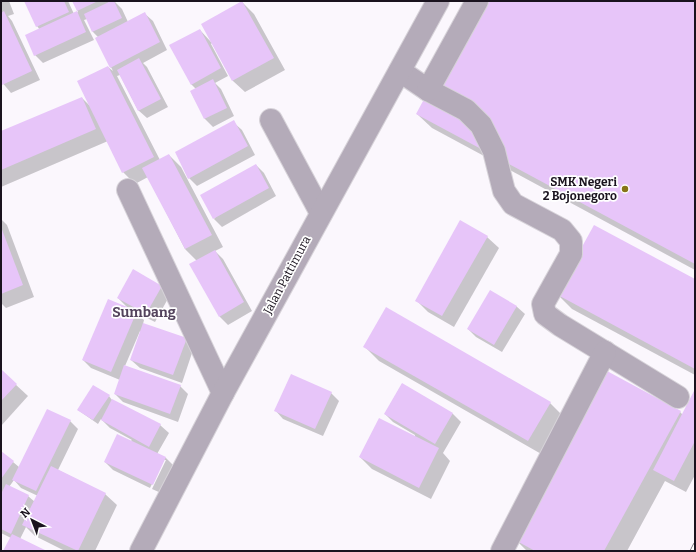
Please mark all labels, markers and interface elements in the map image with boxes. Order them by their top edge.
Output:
place label: SMK Negeri 2 Bojonegoro [543,175,617,204]
marker: SMK Negeri 2 Bojonegoro [620,184,630,194]
street label: Jalan Pattimura [260,233,314,317]
district label: Sumbang [112,304,176,321]
north arrow [12,500,52,540]
text: N [18,505,34,521]

